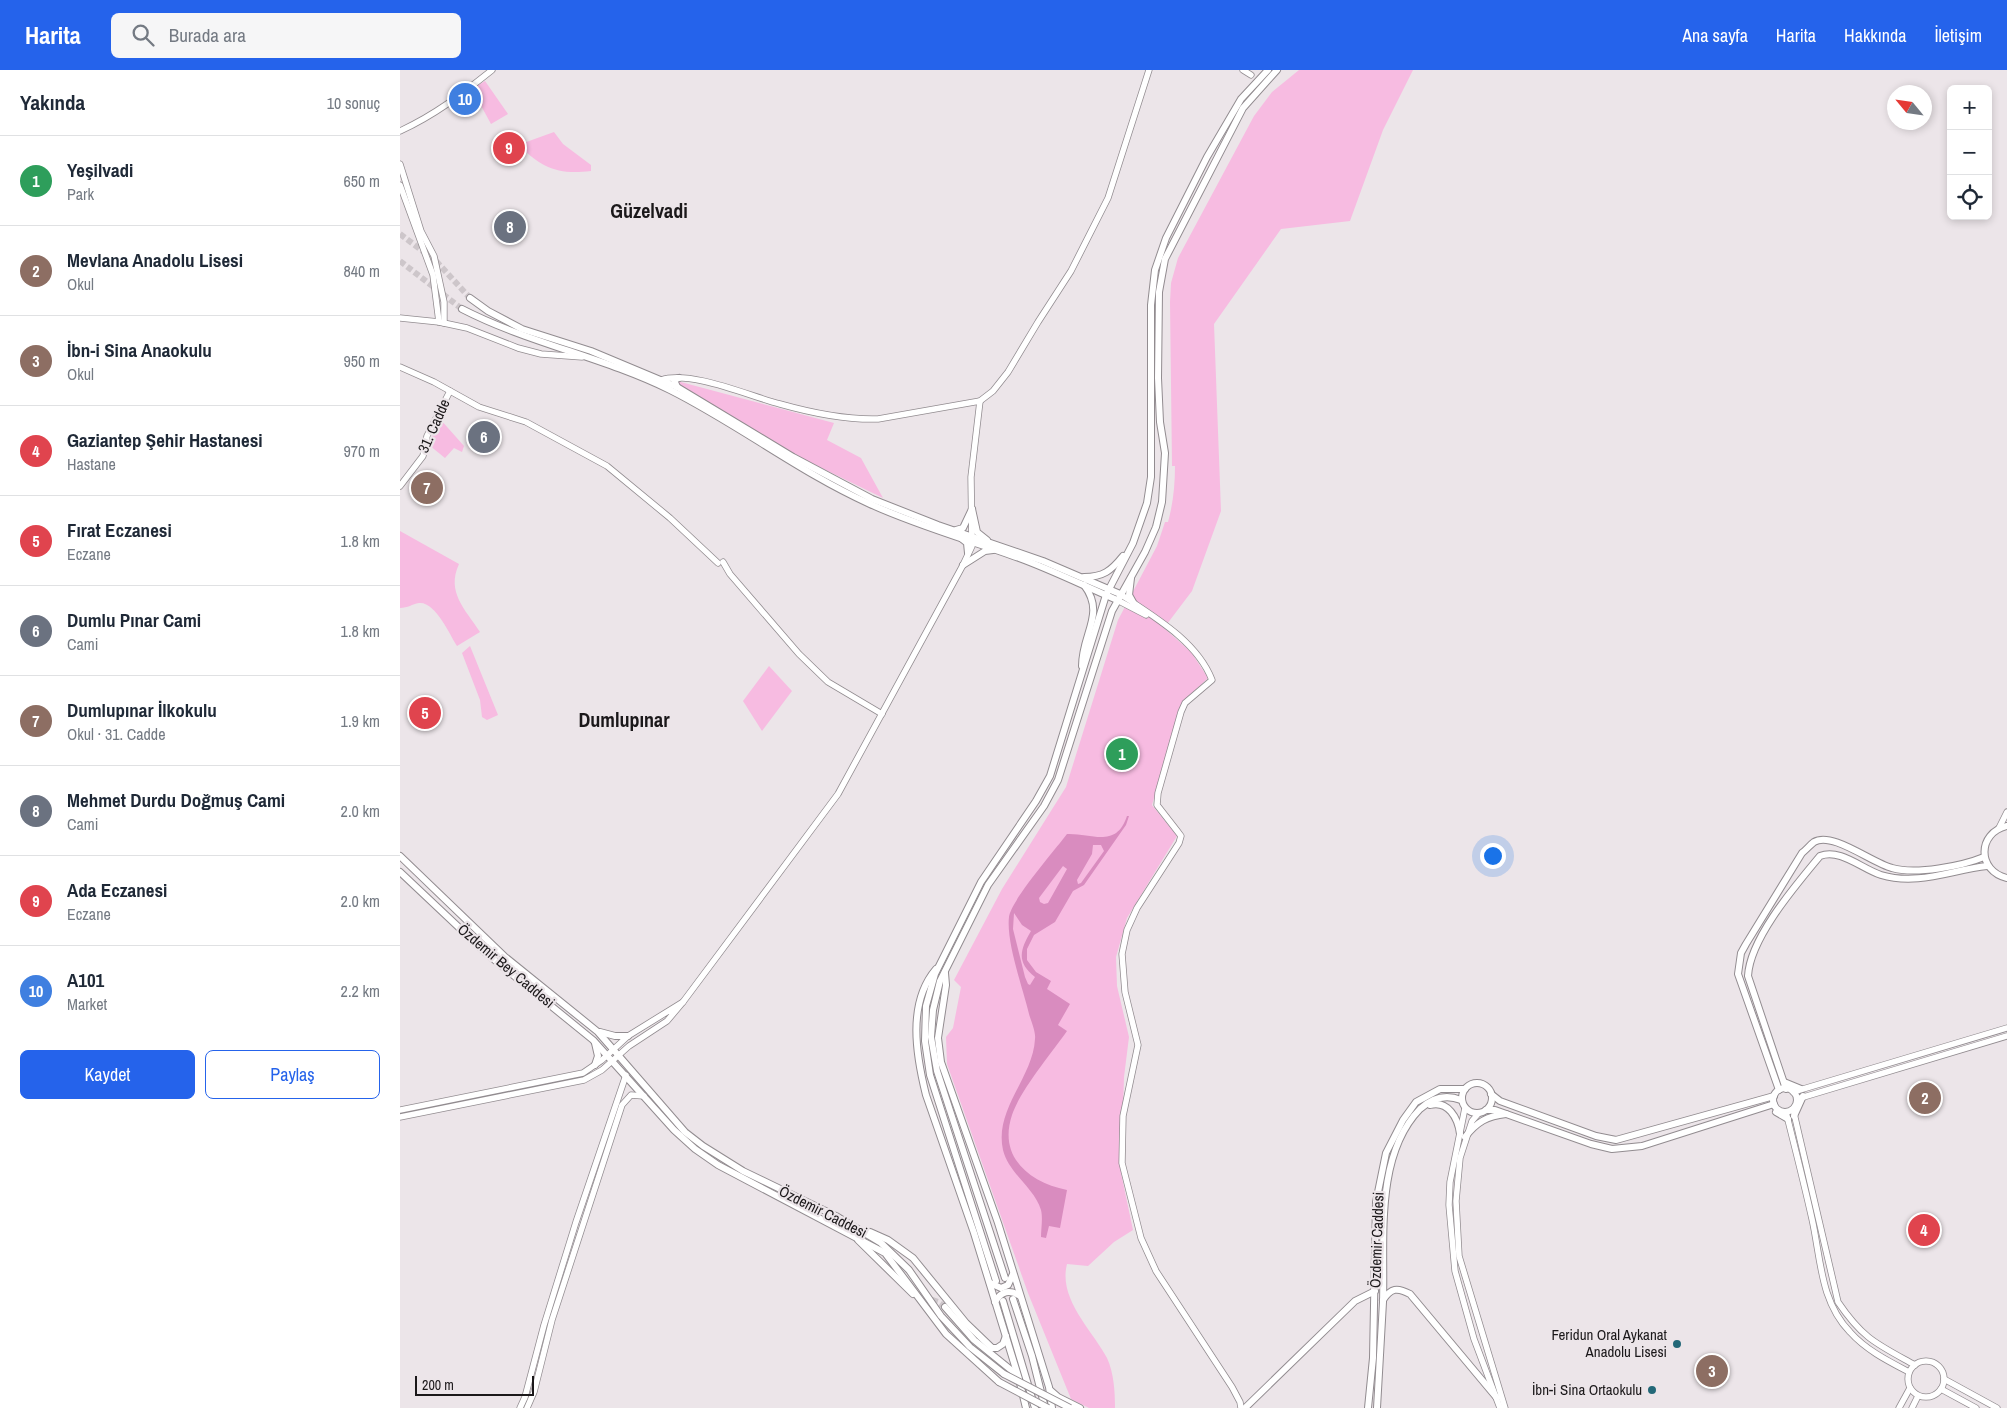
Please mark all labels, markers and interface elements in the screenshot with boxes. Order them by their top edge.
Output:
search box [111,13,461,58]
text: Harita [25,19,81,51]
icon: search [129,21,157,49]
text: Burada ara [169,22,246,48]
text: Ana sayfa [1682,23,1748,48]
text: Harita [1776,23,1816,48]
text: Hakkında [1844,23,1906,48]
text: İletişim [1934,23,1982,48]
pin: 10 [449,80,481,118]
north arrow [1887,85,1932,130]
map controls [1947,85,1992,220]
button: + [1947,85,1992,130]
text: Yakında [20,88,85,117]
text: 10 sonuç [327,92,380,114]
pin: 9 [493,129,525,167]
button: − [1947,130,1992,175]
text: Yeşilvadi [67,157,133,183]
text: 1 [32,170,40,192]
text: 650 m [344,170,380,192]
button: locate [1947,175,1992,220]
text: Park [67,183,94,205]
district label: Güzelvadi [610,197,688,224]
pin: 8 [494,208,526,246]
text: Mevlana Anadolu Lisesi [67,247,243,273]
text: 2 [32,260,40,282]
text: 840 m [344,260,380,282]
text: Okul [67,273,94,295]
text: İbn-i Sina Anaokulu [67,337,212,363]
text: 3 [32,350,40,372]
text: 950 m [344,350,380,372]
text: Okul [67,363,94,385]
street label: 31. Cadde [412,395,455,456]
pin: 6 [468,418,500,456]
text: Gaziantep Şehir Hastanesi [67,427,263,453]
text: 4 [32,440,40,462]
text: 970 m [344,440,380,462]
text: Hastane [67,453,116,475]
pin: 7 [411,469,443,507]
text: Fırat Eczanesi [67,517,172,543]
text: 5 [32,530,40,552]
text: 1.8 km [341,530,380,552]
text: Eczane [67,543,111,565]
text: Dumlu Pınar Cami [67,607,201,633]
text: 6 [32,620,40,642]
text: 1.8 km [341,620,380,642]
text: Cami [67,633,98,655]
pin: 5 [409,694,441,732]
text: Dumlupınar İlkokulu [67,697,217,723]
district label: Dumlupınar [578,706,670,733]
text: 7 [32,710,40,732]
text: 1.9 km [341,710,380,732]
text: Okul · 31. Cadde [67,723,165,745]
pin: 1 [1106,735,1138,773]
text: Mehmet Durdu Doğmuş Cami [67,787,285,813]
text: 8 [32,800,40,822]
text: 2.0 km [341,800,380,822]
text: Cami [67,813,98,835]
your location [1480,843,1506,869]
text: Ada Eczanesi [67,877,167,903]
text: 9 [32,890,40,912]
text: 2.0 km [341,890,380,912]
text: Eczane [67,903,111,925]
street label: Özdemir Bey Caddesi [453,919,559,1013]
text: A101 [67,967,104,993]
text: 10 [29,980,43,1002]
text: 2.2 km [341,980,380,1002]
text: Market [67,993,107,1015]
button: Kaydet [20,1050,195,1099]
button: Paylaş [205,1050,380,1099]
pin: 2 [1909,1079,1941,1117]
street label: Özdemir Caddesi [776,1180,871,1243]
street label: Özdemir Caddesi [1364,1191,1389,1289]
pin: 4 [1908,1211,1940,1249]
place label: Feridun Oral Aykanat Anadolu Lisesi [1552,1324,1668,1362]
marker: Feridun Oral Aykanat Anadolu Lisesi [1671,1338,1683,1350]
pin: 3 [1696,1352,1728,1390]
scale bar [415,1373,534,1396]
text: 200 m [422,1376,454,1394]
place label: İbn-i Sina Ortaokulu [1532,1379,1642,1400]
marker: İbn-i Sina Ortaokulu [1646,1384,1658,1396]

